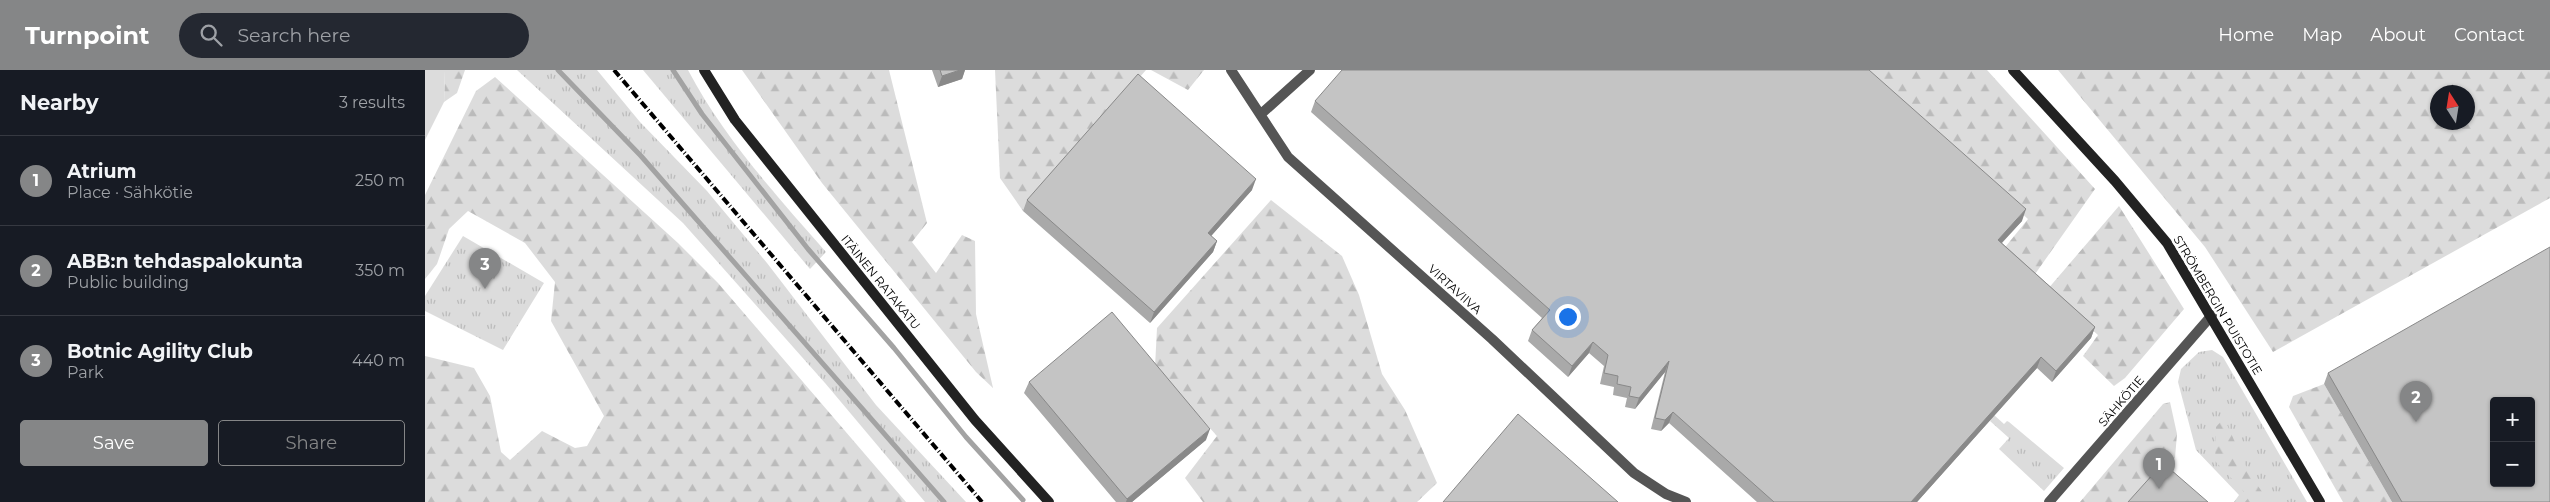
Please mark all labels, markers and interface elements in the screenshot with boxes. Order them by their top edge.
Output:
search box [179,13,529,58]
text: Turnpoint [25,21,149,50]
icon: search [197,21,225,49]
text: Search here [237,24,350,47]
text: Home [2218,24,2274,46]
text: Map [2302,24,2342,46]
text: About [2370,24,2426,46]
text: Contact [2454,24,2525,46]
north arrow [2430,85,2475,130]
text: Nearby [20,90,99,115]
text: 3 results [339,93,405,112]
text: Atrium [67,160,137,183]
text: 1 [33,171,39,190]
text: 250 m [355,171,405,190]
text: Place · Sähkötie [67,183,193,202]
street label: ITÄINEN RATAKATU [838,232,924,332]
street label: STRÖMBERGIN PUISTOTIE [2170,233,2266,377]
pin: 3 [469,248,501,289]
text: ABB:n tehdaspalokunta [67,250,303,273]
text: 2 [31,261,41,280]
text: 350 m [355,261,405,280]
street label: VIRTAVIIVA [1425,261,1485,317]
text: Public building [67,273,189,292]
your location [1555,304,1581,330]
text: Botnic Agility Club [67,340,253,363]
text: 3 [31,351,41,370]
text: 440 m [352,351,405,370]
text: Park [67,363,104,382]
street label: SÄHKÖTIE [2095,373,2147,429]
pin: 2 [2400,381,2432,422]
map controls [2490,397,2535,487]
button: + [2490,397,2535,442]
button: Save [20,420,208,466]
button: Share [218,420,405,466]
button: − [2490,442,2535,487]
pin: 1 [2143,448,2175,489]

